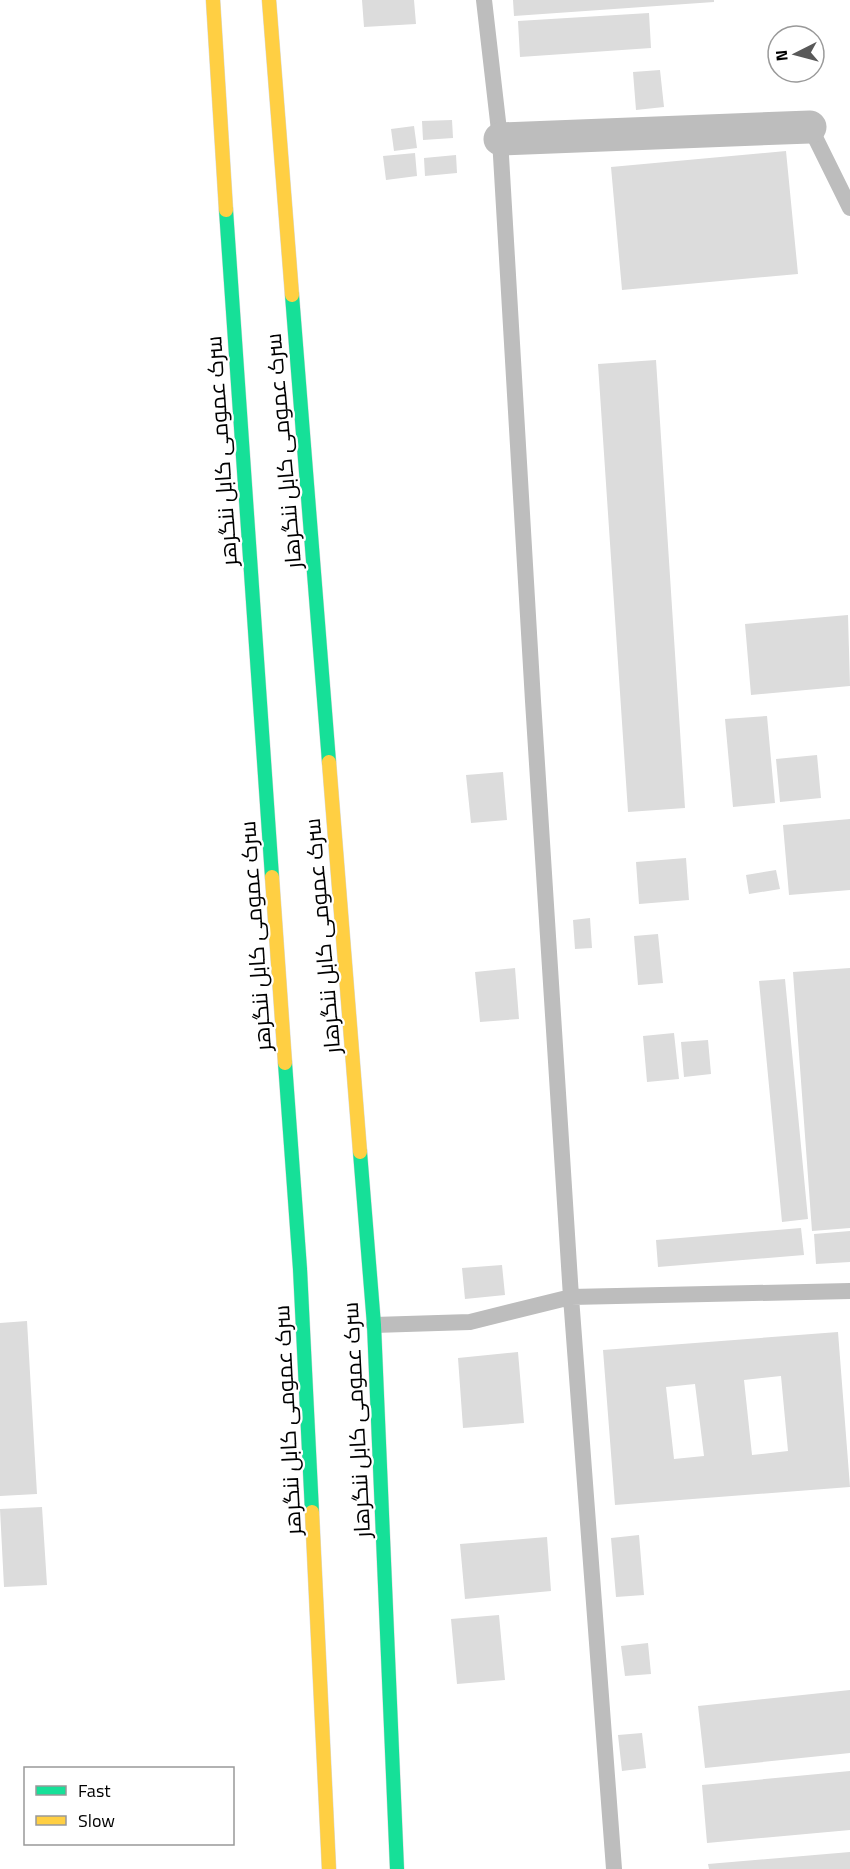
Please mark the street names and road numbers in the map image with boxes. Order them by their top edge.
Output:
street label: سرک عمومی کابل ننگرهار [256,332,310,572]
street label: سرک عمومی کابل ننگرهر [196,335,246,569]
street label: سرک عمومی کابل ننگرهار [295,817,349,1057]
street label: سرک عمومی کابل ننگرهر [230,820,280,1054]
street label: سرک عمومی کابل ننگرهار [333,1301,379,1541]
street label: سرک عمومی کابل ننگرهر [264,1304,310,1538]

